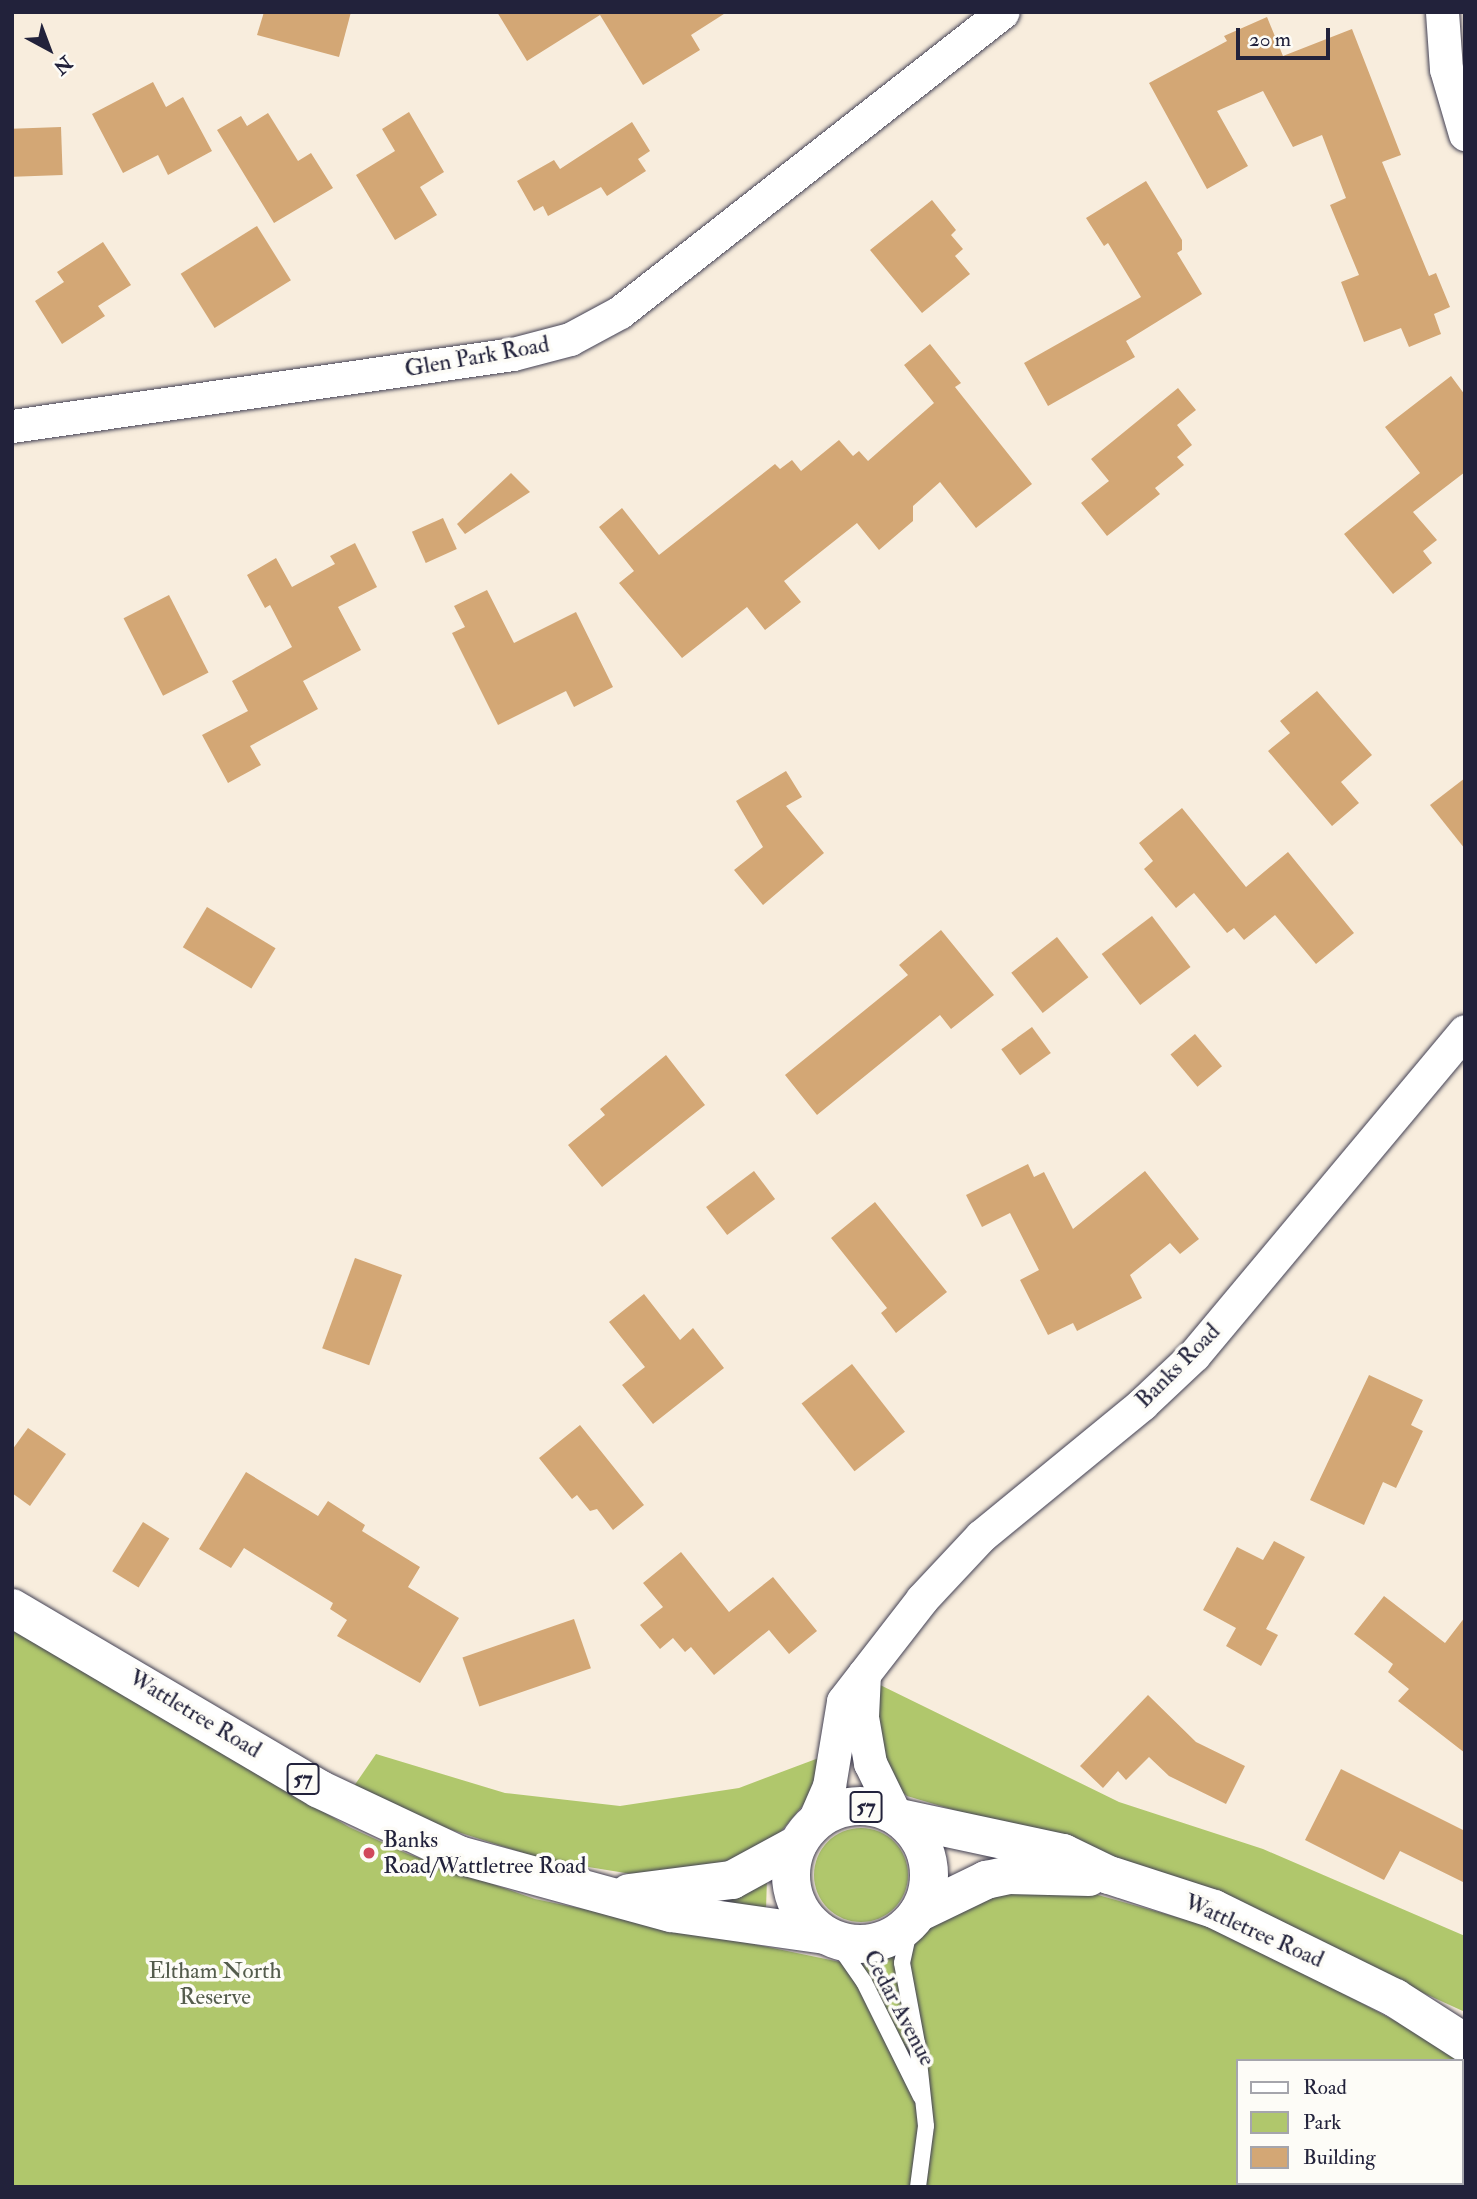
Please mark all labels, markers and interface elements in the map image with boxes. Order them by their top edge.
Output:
north arrow [14,14,84,84]
scale bar [1239,14,1334,58]
text: 20 m [1249,26,1291,53]
text: N [48,50,77,79]
street label: Glen Park Road [403,331,551,383]
street label: Banks Road [1130,1318,1226,1414]
street label: Wattletree Road [124,1664,266,1764]
road number: 57 [286,1762,320,1796]
road number: 57 [848,1790,884,1825]
place label: Banks Road/Wattletree Road [383,1826,586,1880]
marker: Banks Road/Wattletree Road [361,1845,377,1861]
street label: Wattletree Road [1180,1888,1328,1974]
street label: Cedar Avenue [857,1945,941,2071]
park label: Eltham North Reserve [148,1957,282,2011]
legend [1236,2059,1463,2185]
text: Road [1303,2074,1347,2101]
text: Park [1303,2109,1341,2136]
text: Building [1303,2144,1376,2171]

